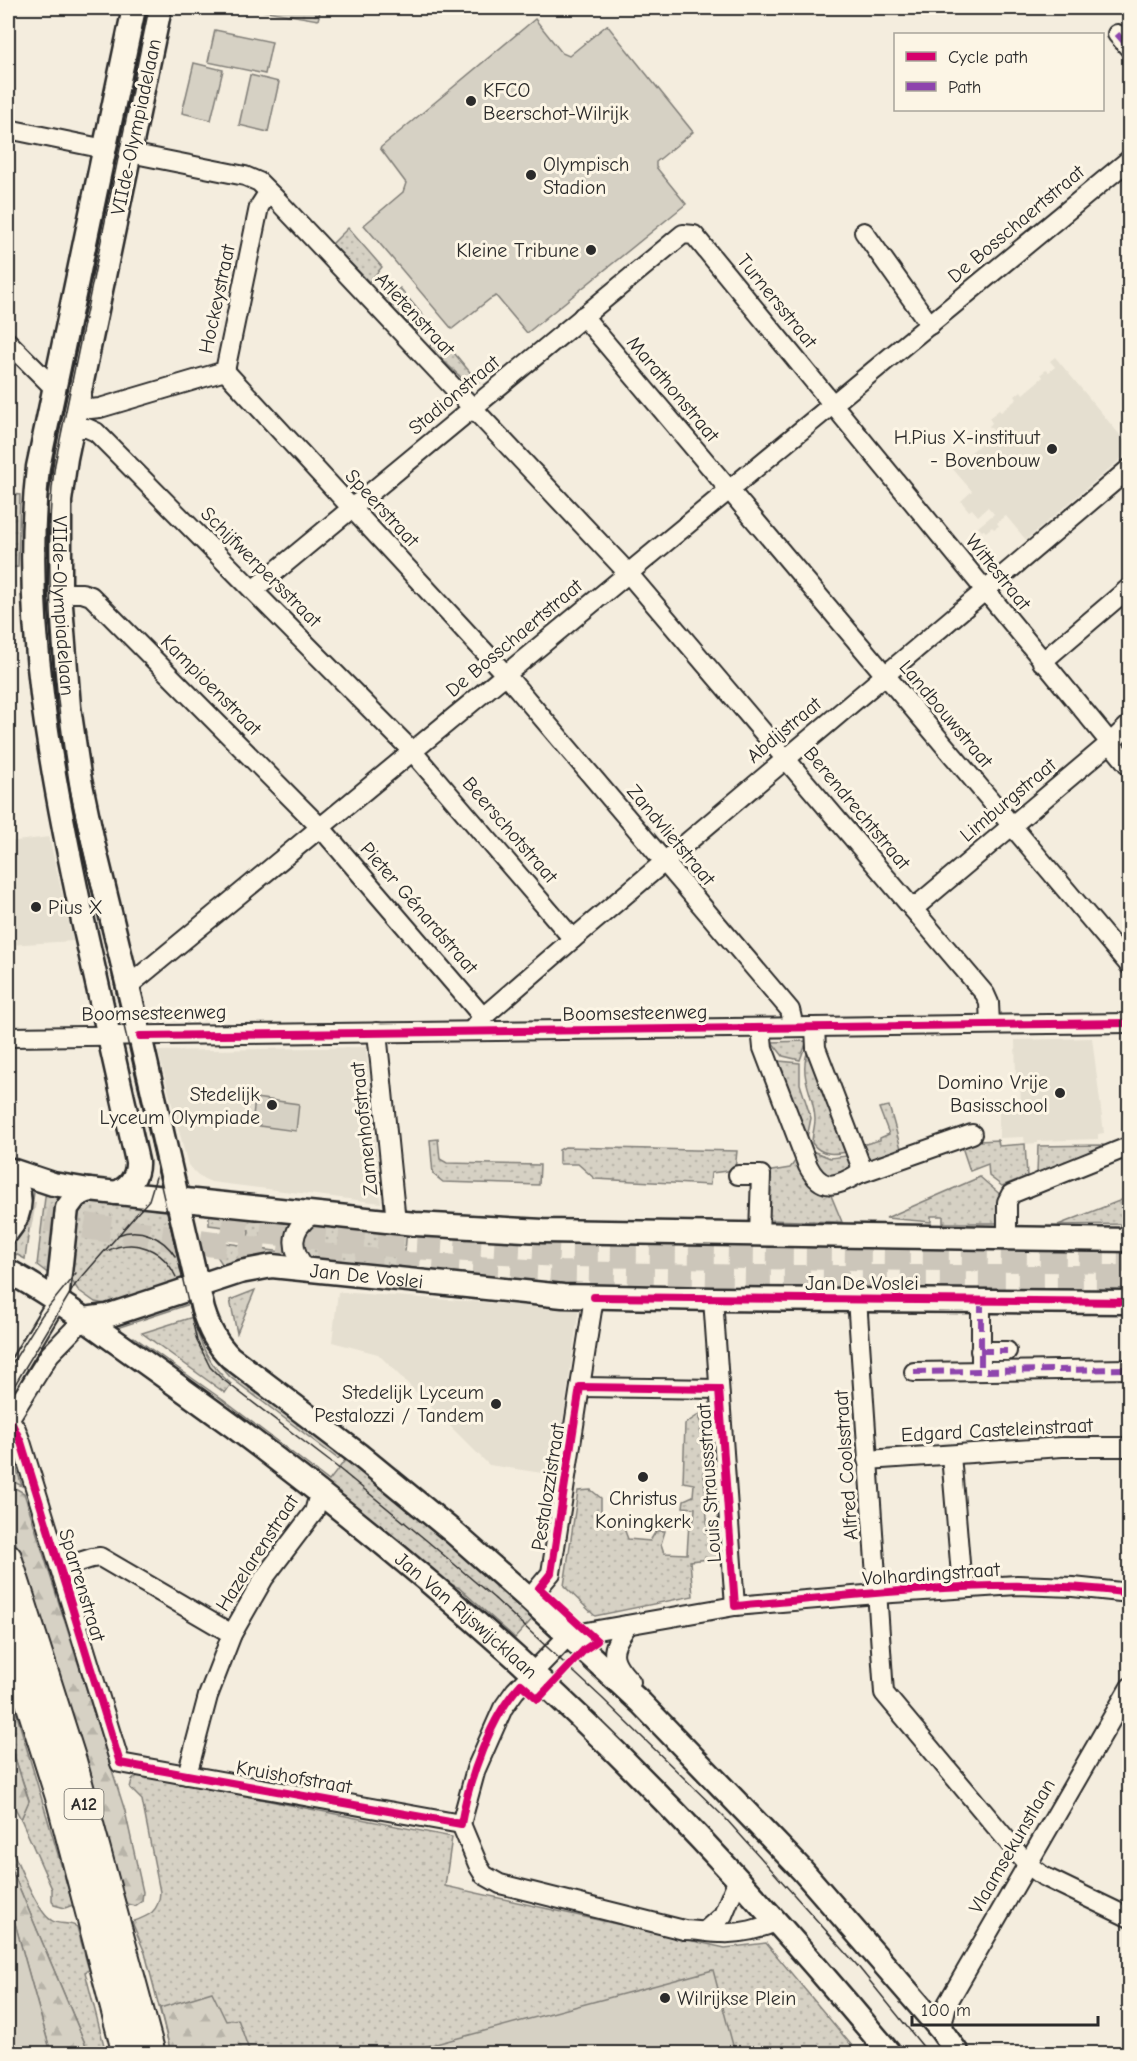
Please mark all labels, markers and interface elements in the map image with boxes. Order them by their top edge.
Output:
legend [894,33,1104,111]
street label: VIIde-Olympiadelaan [106,37,166,217]
text: Cycle path [948,47,1028,68]
text: Path [948,77,981,98]
place label: KFCO Beerschot-Wilrijk [483,79,629,125]
marker: KFCO Beerschot-Wilrijk [464,94,478,108]
place label: Olympisch Stadion [543,153,630,199]
street label: De Bosschaertstraat [943,159,1090,288]
marker: Olympisch Stadion [524,168,538,182]
place label: Kleine Tribune [456,239,579,262]
street label: Hockeystraat [194,241,240,356]
marker: Kleine Tribune [584,243,598,257]
street label: Turnersstraat [732,250,823,353]
street label: Atletenstraat [370,267,460,362]
street label: Marathonstraat [622,331,725,448]
street label: Stadionstraat [404,350,505,440]
place label: H.Pius X-instituut - Bovenbouw [894,426,1041,472]
marker: H.Pius X-instituut - Bovenbouw [1045,442,1059,456]
street label: Speerstraat [340,464,425,552]
street label: Schijfwerpersstraat [196,502,327,633]
street label: VIIde-Olympiadelaan [49,516,80,697]
street label: Wittestraat [961,530,1036,615]
street label: De Bosschaertstraat [441,573,588,702]
street label: Kampioenstraat [156,630,267,741]
street label: Landbouwstraat [894,656,998,773]
street label: Abdijstraat [742,691,827,768]
street label: Berendrechtstraat [799,742,916,875]
street label: Limburgstraat [955,752,1062,847]
street label: Beerschotstraat [458,772,563,889]
street label: Zandvlietstraat [622,780,721,891]
street label: Pieter Génardstraat [355,837,483,980]
place label: Pius X [48,896,103,919]
marker: Pius X [29,900,43,914]
street label: Boomsesteenweg [81,1000,227,1026]
street label: Boomsesteenweg [562,1000,708,1026]
street label: Zamenhofstraat [345,1060,382,1197]
place label: Domino Vrije Basisschool [938,1071,1048,1117]
place label: Stedelijk Lyceum Olympiade [99,1083,260,1129]
marker: Domino Vrije Basisschool [1053,1086,1067,1100]
marker: Stedelijk Lyceum Olympiade [265,1098,279,1112]
street label: Jan De Voslei [309,1258,424,1293]
street label: Jan De Voslei [805,1272,919,1295]
place label: Stedelijk Lyceum Pestalozzi / Tandem [314,1381,484,1427]
street label: Alfred Coolsstraat [829,1388,863,1541]
marker: Stedelijk Lyceum Pestalozzi / Tandem [489,1397,503,1411]
street label: Louis Straussstraat [692,1401,726,1563]
street label: Edgard Casteleinstraat [900,1413,1095,1447]
street label: Pestalozzistraat [527,1421,570,1552]
marker: Christus Koningkerk [636,1470,650,1484]
place label: Christus Koningkerk [595,1487,691,1533]
street label: Hazelarenstraat [211,1489,304,1616]
street label: Sparrenstraat [54,1526,110,1645]
street label: Jan Van Rijswijcklaan [391,1547,542,1683]
street label: Volhardingstraat [862,1558,1002,1590]
street label: Kruishofstraat [234,1756,355,1799]
street label: Vlaamsekunstlaan [964,1775,1060,1917]
road number: A12 [64,1789,104,1819]
place label: Wilrijkse Plein [677,1987,796,2010]
scale bar [912,1989,1098,2027]
marker: Wilrijkse Plein [658,1991,672,2005]
text: 100 m [921,2000,971,2021]

